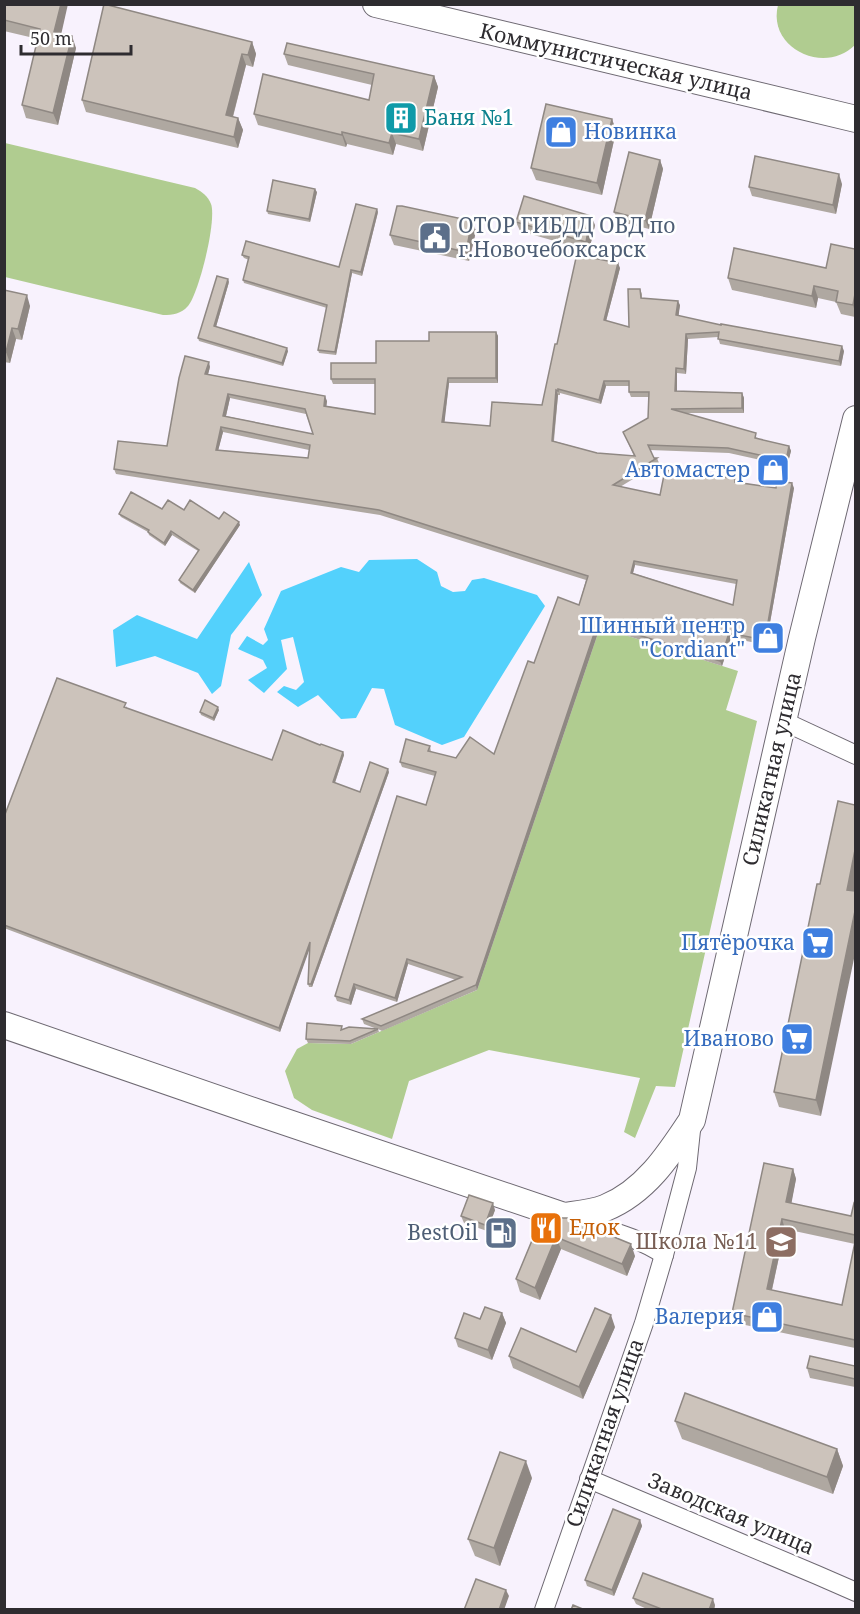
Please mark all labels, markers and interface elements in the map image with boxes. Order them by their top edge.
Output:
street label: Коммунистическая улица [477,16,755,106]
scale bar [21,18,130,56]
text: 50 m [30,26,72,50]
building icon: Баня №1 [383,100,419,136]
place label: Баня №1 [424,103,514,131]
shop icon: Новинка [543,114,579,150]
place label: Новинка [584,117,677,145]
place label: ОТОР ГИБДД ОВД по г.Новочебоксарск [458,211,675,263]
public building icon: ОТОР ГИБДД ОВД по г.Новочебоксарск [417,220,453,256]
shop icon: Автомастер [755,452,791,488]
place label: Автомастер [625,455,750,483]
place label: Шинный центр "Cordiant" [580,611,745,663]
shop icon: Шинный центр "Cordiant" [750,620,786,656]
street label: Силикатная улица [735,669,807,868]
supermarket icon: Пятёрочка [800,925,836,961]
place label: Пятёрочка [681,928,795,956]
supermarket icon: Иваново [779,1021,815,1057]
place label: Иваново [684,1024,774,1052]
restaurant icon: Едок [528,1210,564,1246]
place label: Едок [569,1213,620,1241]
fuel station icon: BestOil [483,1215,519,1251]
place label: BestOil [407,1218,478,1246]
school or university icon: Школа №11 [763,1224,799,1260]
place label: Школа №11 [636,1227,758,1255]
shop icon: Валерия [749,1299,785,1335]
place label: Валерия [655,1302,744,1330]
street label: Силикатная улица [559,1335,650,1531]
street label: Заводская улица [644,1465,819,1561]

